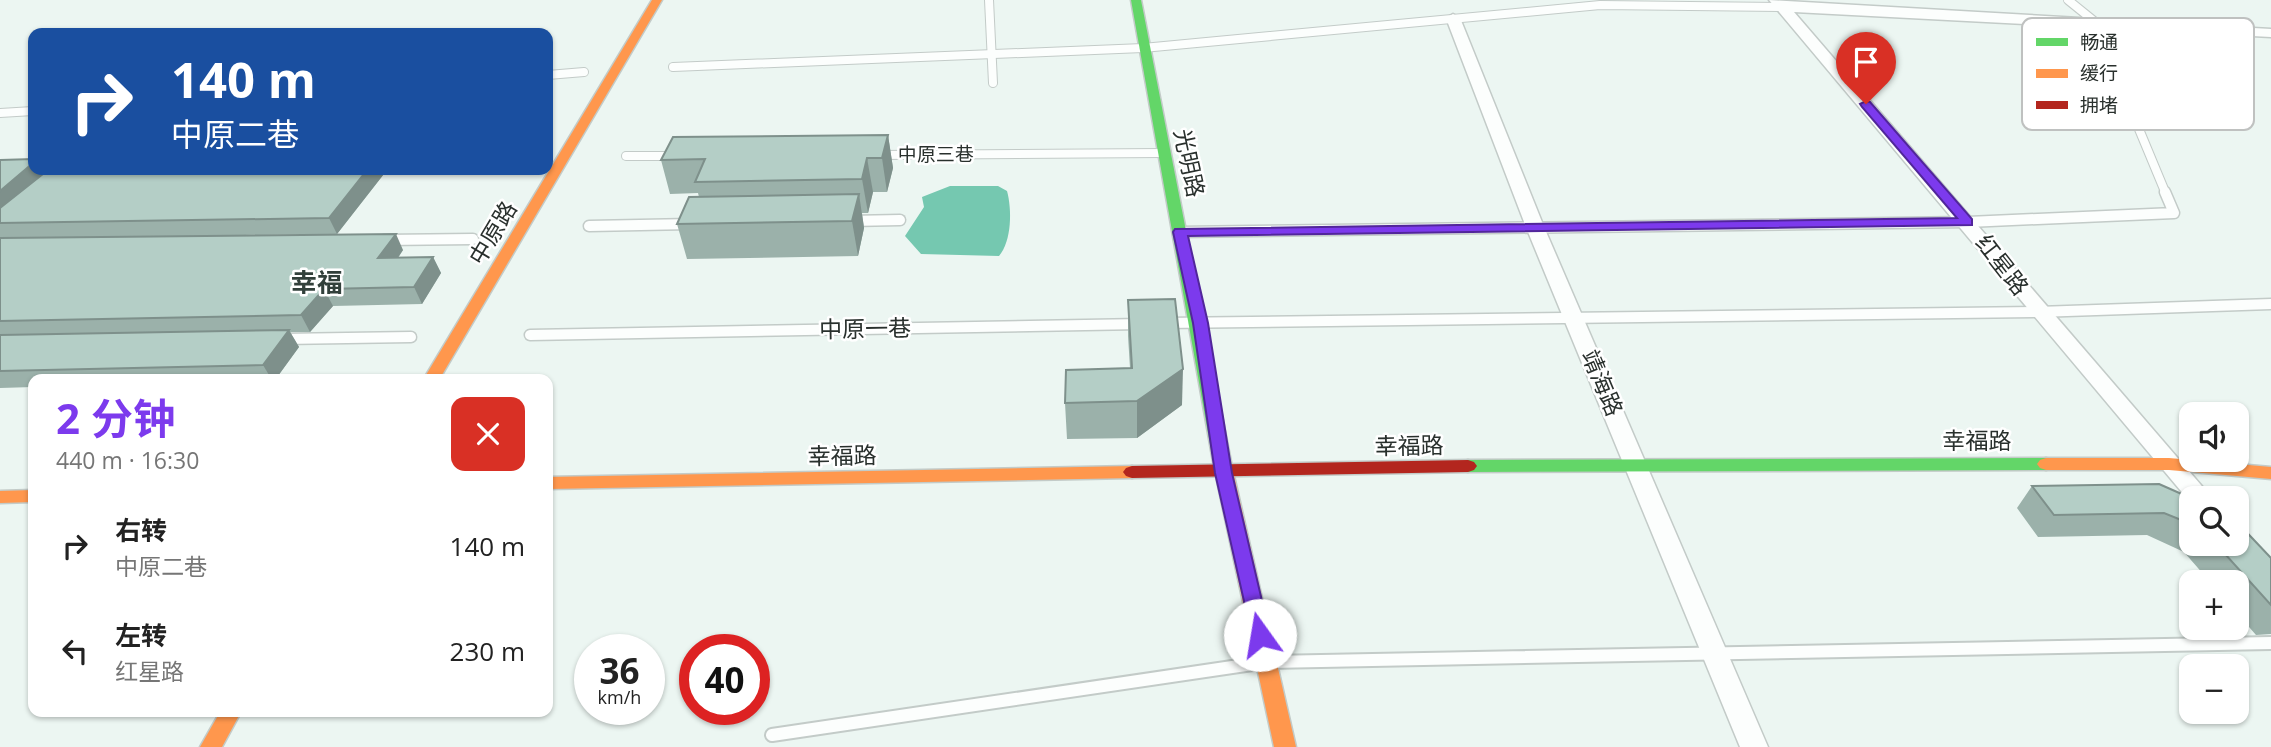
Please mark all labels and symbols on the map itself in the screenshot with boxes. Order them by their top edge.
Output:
legend [2022,18,2254,130]
text: 畅通 [2080,29,2118,55]
pin [1836,32,1896,104]
text: 缓行 [2080,60,2118,86]
text: 拥堵 [2080,92,2118,118]
street label: 光明路 [1167,126,1213,200]
street label: 中原三巷 [898,141,974,167]
street label: 中原路 [461,195,524,270]
street label: 红星路 [1969,227,2037,301]
district label: 幸福 [291,264,343,300]
street label: 中原一巷 [819,311,911,345]
street label: 靖海路 [1575,345,1631,421]
street label: 幸福路 [1943,424,2012,456]
street label: 幸福路 [1374,428,1444,462]
street label: 幸福路 [807,438,877,472]
position arrow [1223,598,1297,672]
speed limit sign: 40 [679,634,770,725]

